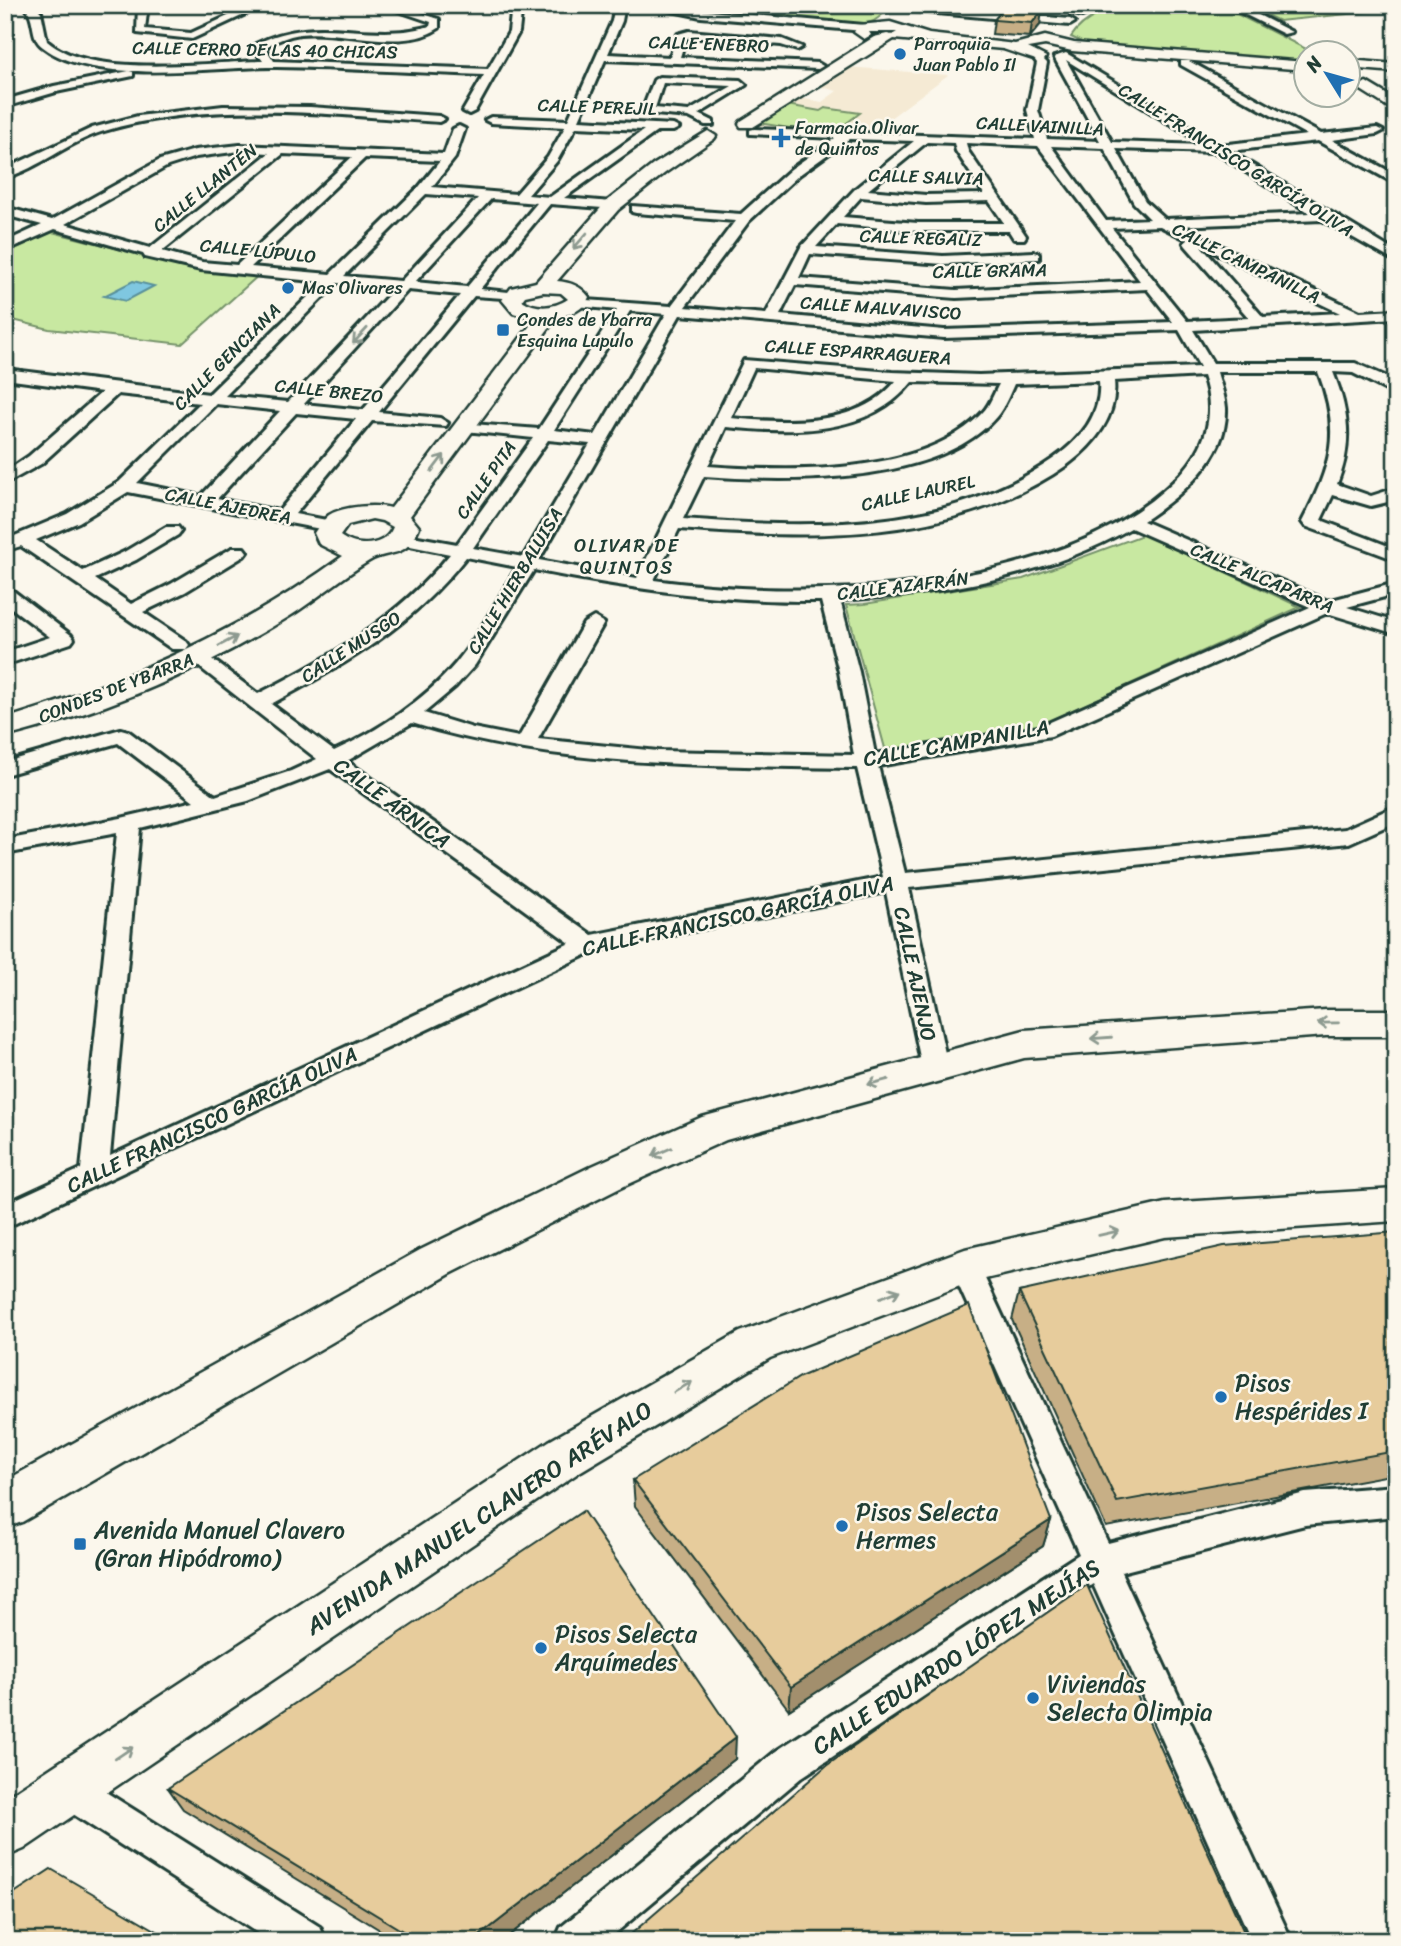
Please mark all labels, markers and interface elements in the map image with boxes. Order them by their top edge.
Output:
street label: CALLE ENEBRO [648,26,770,62]
place label: Parroquia Juan Pablo II [913,28,1017,81]
street label: CALLE CERRO DE LAS 40 CHICAS [132,32,398,68]
north arrow [1292,38,1362,108]
marker: Parroquia Juan Pablo II [892,46,908,62]
text: N [1296,48,1331,80]
street label: CALLE FRANCISCO GARCÍA OLIVA [1112,74,1360,246]
street label: CALLE PEREJIL [537,89,657,125]
street label: CALLE VAINILLA [975,107,1105,145]
place label: Farmacia Olivar de Quintos [795,112,920,165]
marker: Farmacia Olivar de Quintos [773,130,789,146]
street label: CALLE LLANTÉN [145,135,265,241]
street label: CALLE SALVIA [868,159,984,195]
street label: CALLE CAMPANILLA [1167,213,1325,313]
street label: CALLE REGALIZ [859,220,983,256]
street label: CALLE LÚPULO [198,229,318,273]
one-way arrow [572,232,588,250]
street label: CALLE GRAMA [932,254,1048,288]
place label: Mas Olivares [302,272,403,304]
marker: Mas Olivares [280,280,296,296]
street label: CALLE MALVAVISCO [799,286,963,330]
street label: CALLE GENCIANA [165,295,289,419]
place label: Condes de Ybarra Esquina Lupulo [517,304,653,357]
marker: Condes de Ybarra Esquina Lupulo [495,322,511,338]
one-way arrow [352,327,368,345]
street label: CALLE ESPARRAGUERA [764,330,952,374]
street label: CALLE BREZO [273,369,385,413]
street label: CALLE PITA [447,434,525,526]
one-way arrow [430,454,445,472]
street label: CALLE LAUREL [858,465,978,521]
street label: CALLE AJEDREA [162,478,294,534]
street label: CALLE HIERBALUISA [458,501,572,661]
district label: OLIVAR DE QUINTOS [574,529,680,584]
street label: CALLE ALCAPARRA [1185,533,1339,623]
street label: CALLE AZAFRÁN [835,562,971,610]
street label: CALLE MUSGO [294,602,408,692]
one-way arrow [217,634,238,648]
street label: CONDES DE YBARRA [34,644,198,732]
street label: CALLE CAMPANILLA [860,708,1052,778]
street label: CALLE ÁRNICA [325,747,459,859]
street label: CALLE FRANCISCO GARCÍA OLIVA [579,864,897,968]
street label: CALLE AJENJO [882,903,948,1045]
one-way arrow [1316,1016,1339,1030]
one-way arrow [1090,1032,1112,1045]
street label: CALLE FRANCISCO GARCÍA OLIVA [60,1036,364,1204]
one-way arrow [867,1076,890,1089]
one-way arrow [652,1146,673,1159]
one-way arrow [1097,1225,1119,1238]
one-way arrow [878,1287,900,1299]
place label: Pisos Hespérides I [1235,1362,1369,1432]
one-way arrow [673,1380,693,1394]
street label: AVENIDA MANUEL CLAVERO ARÉVALO [296,1389,661,1647]
marker: Pisos Hespérides I [1213,1389,1229,1405]
place label: Pisos Selecta Hermes [856,1491,999,1561]
place label: Avenida Manuel Clavero (Gran Hipódromo) [93,1509,345,1579]
marker: Pisos Selecta Hermes [834,1518,850,1534]
marker: Avenida Manuel Clavero (Gran Hipódromo) [72,1536,88,1552]
street label: CALLE EDUARDO LÓPEZ MEJÍAS [803,1547,1109,1766]
place label: Pisos Selecta Arquímedes [554,1613,698,1683]
marker: Pisos Selecta Arquímedes [533,1640,549,1656]
place label: Viviendas Selecta Olimpia [1047,1663,1212,1733]
marker: Viviendas Selecta Olimpia [1025,1690,1041,1706]
one-way arrow [114,1746,133,1760]

